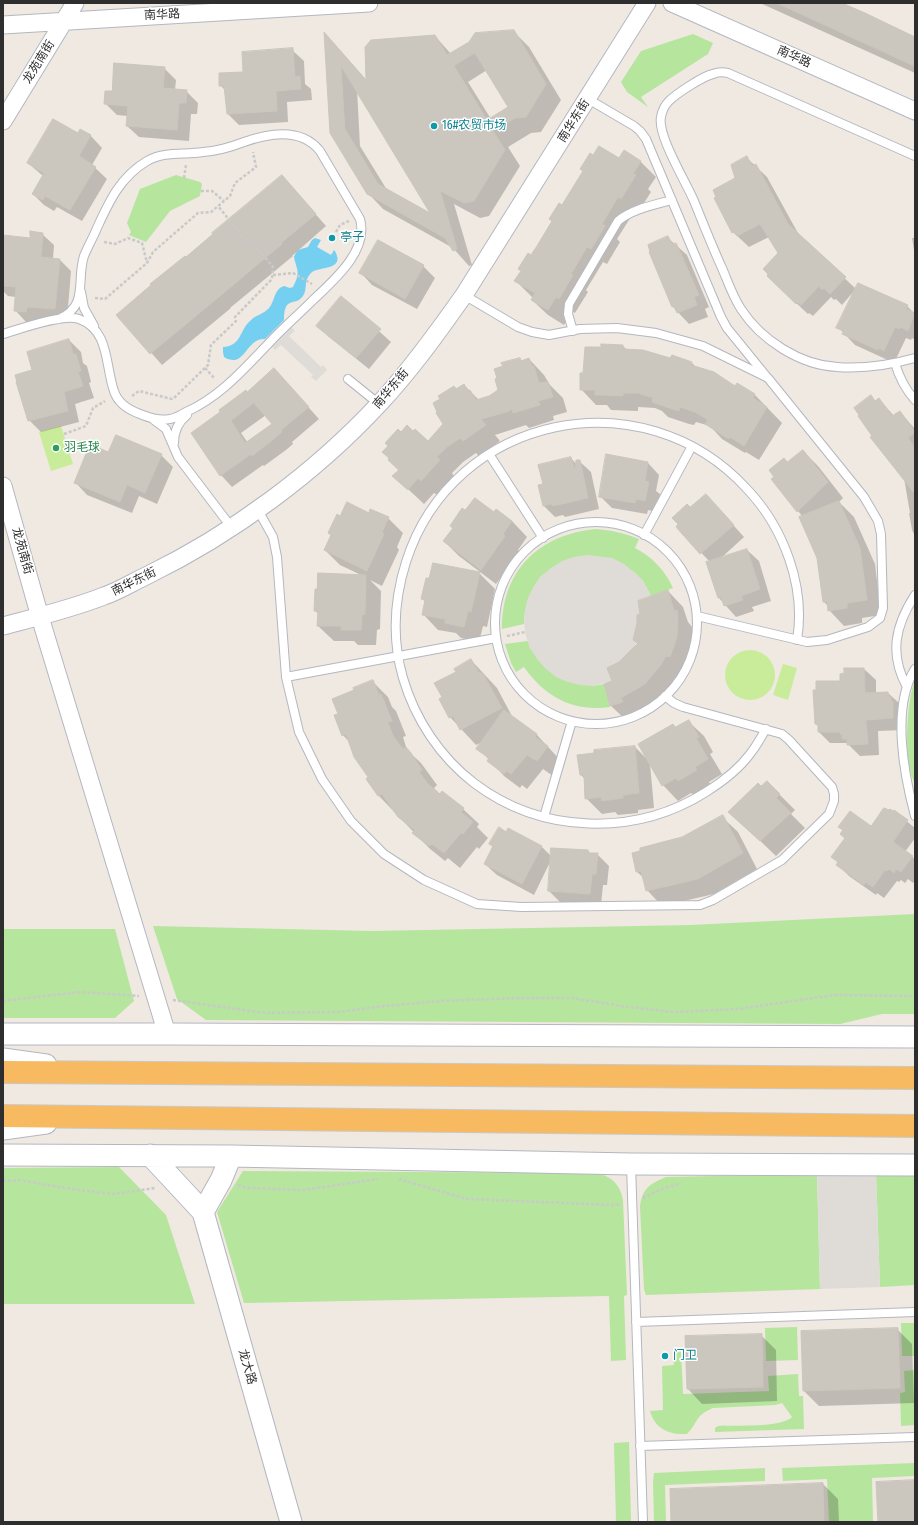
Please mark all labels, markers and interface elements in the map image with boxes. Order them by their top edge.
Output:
street label: 南华路 [144,7,180,23]
street label: 龙苑南街 [20,38,58,86]
street label: 南华路 [775,43,813,71]
street label: 南华东街 [555,97,593,145]
place label: 16#农贸市场 [442,119,506,133]
marker: 16#农贸市场 [429,121,439,131]
place label: 亭子 [340,231,364,245]
marker: 亭子 [327,233,337,243]
street label: 南华东街 [370,366,412,412]
place label: 羽毛球 [64,441,100,455]
marker: 羽毛球 [51,443,61,453]
street label: 龙苑南街 [8,526,36,576]
street label: 南华东街 [109,565,159,599]
street label: 龙大路 [235,1348,259,1386]
place label: 门卫 [673,1349,697,1363]
marker: 门卫 [660,1351,670,1361]

